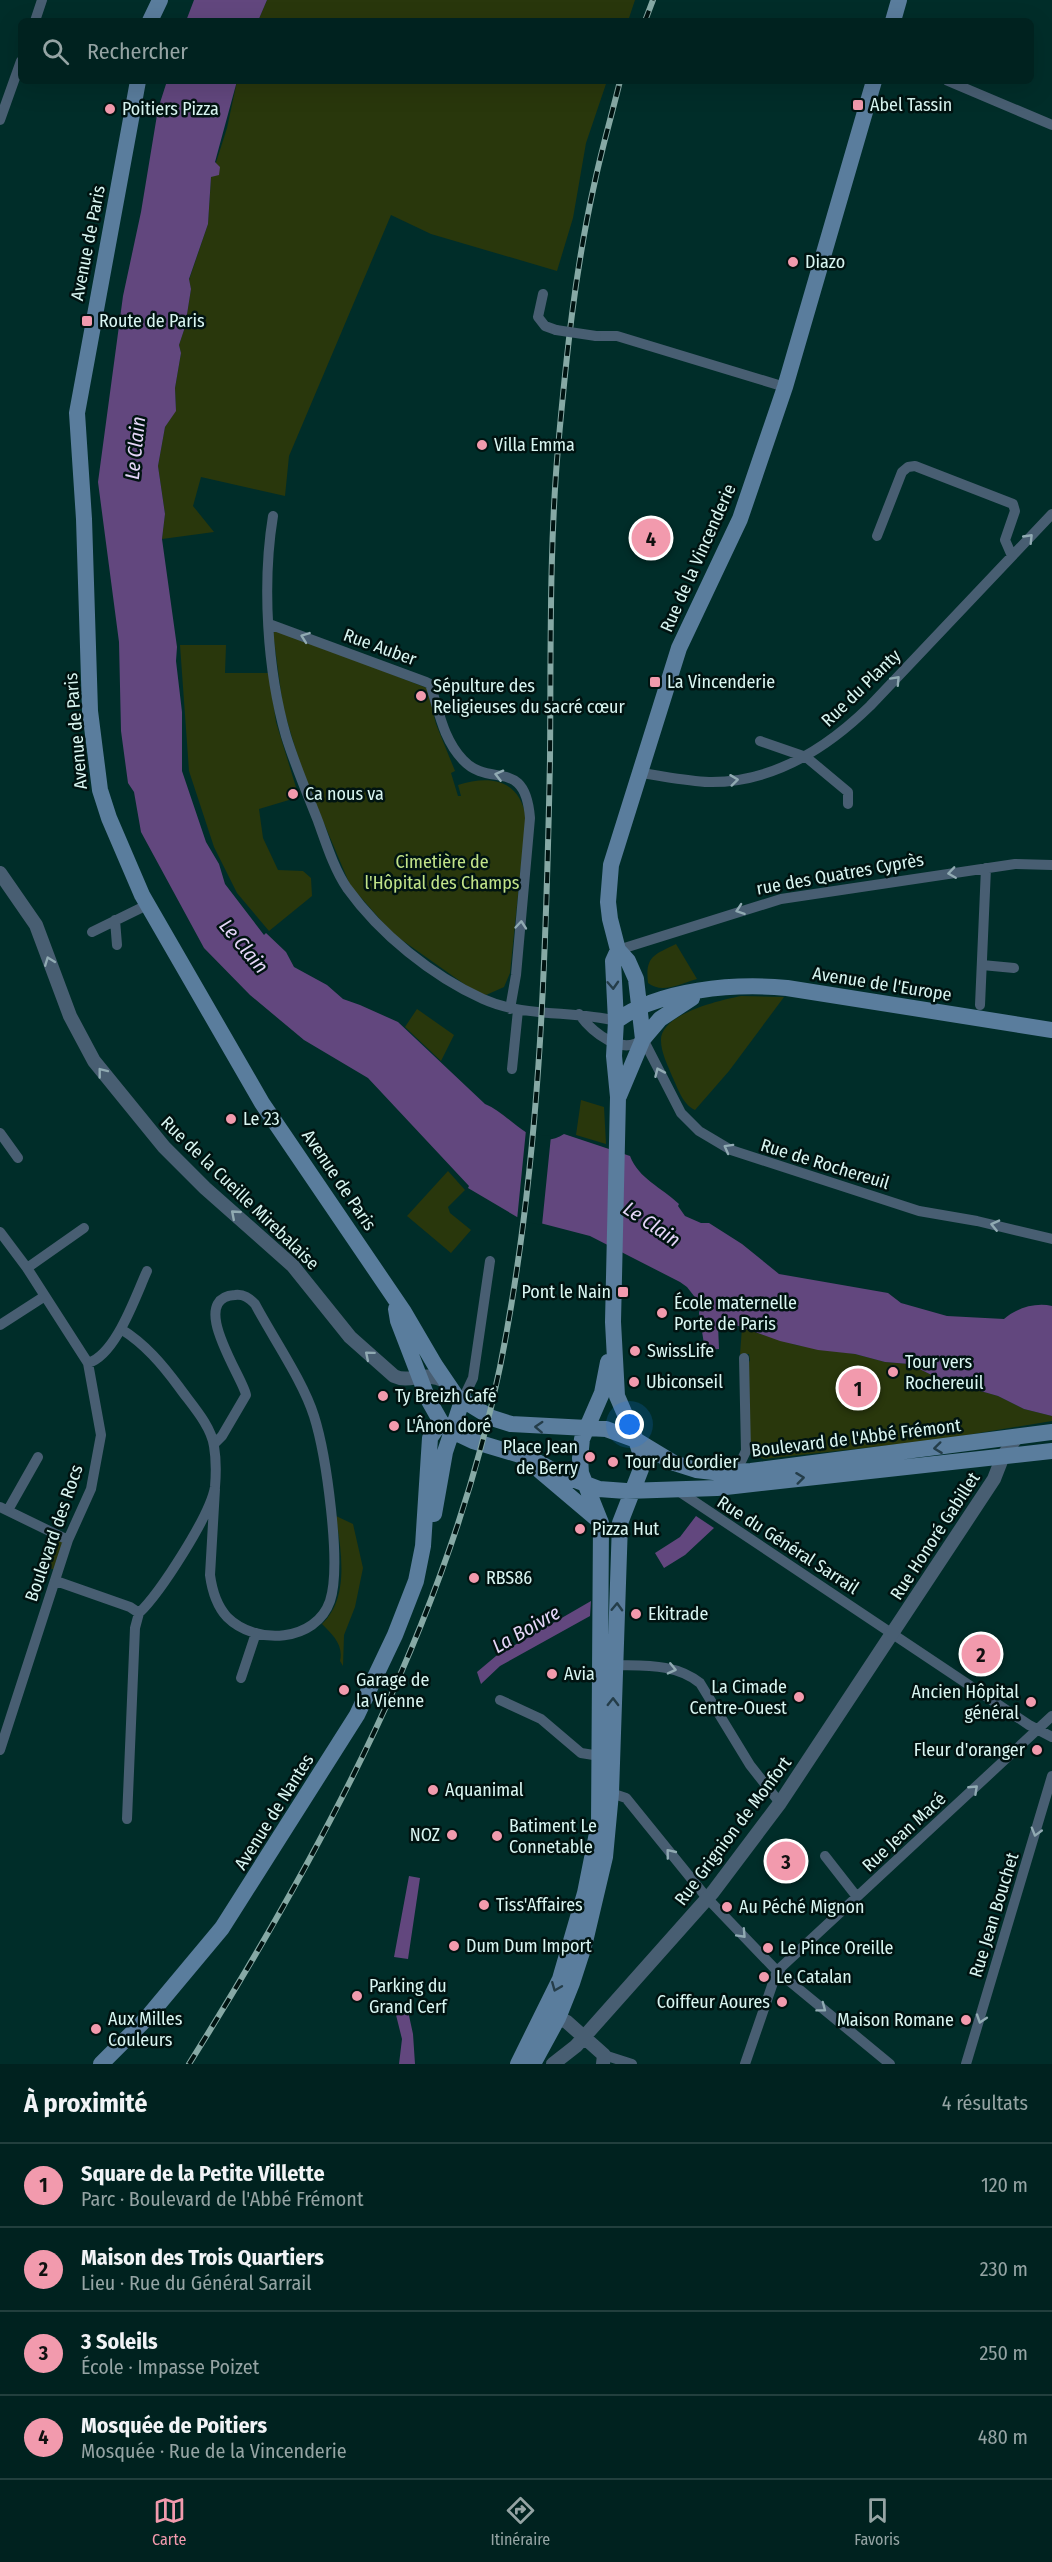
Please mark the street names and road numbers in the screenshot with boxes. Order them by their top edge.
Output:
street label: Avenue de Paris [66,183,110,302]
street label: Rue de la Vincenderie [655,480,741,636]
street label: Rue Auber [341,624,420,671]
street label: Rue du Planty [817,645,905,731]
street label: Avenue de Paris [60,672,92,790]
street label: rue des Quatres Cyprès [755,848,926,900]
street label: Avenue de l'Europe [811,962,953,1006]
street label: Rue de la Cueille Mirebalaise [156,1112,324,1275]
street label: Avenue de Paris [297,1125,381,1235]
street label: Rue de Rochereuil [758,1134,892,1194]
street label: Boulevard de l'Abbé Frémont [750,1414,962,1462]
street label: Boulevard des Rocs [20,1461,88,1604]
street label: Rue Honoré Gabillet [885,1468,985,1604]
street label: Rue du Général Sarrail [713,1491,863,1599]
street label: Avenue de Nantes [230,1750,319,1874]
street label: Rue Grignion de Monfort [670,1752,796,1910]
street label: Rue Jean Macé [858,1788,950,1876]
street label: Rue Jean Bouchet [965,1850,1023,1980]

